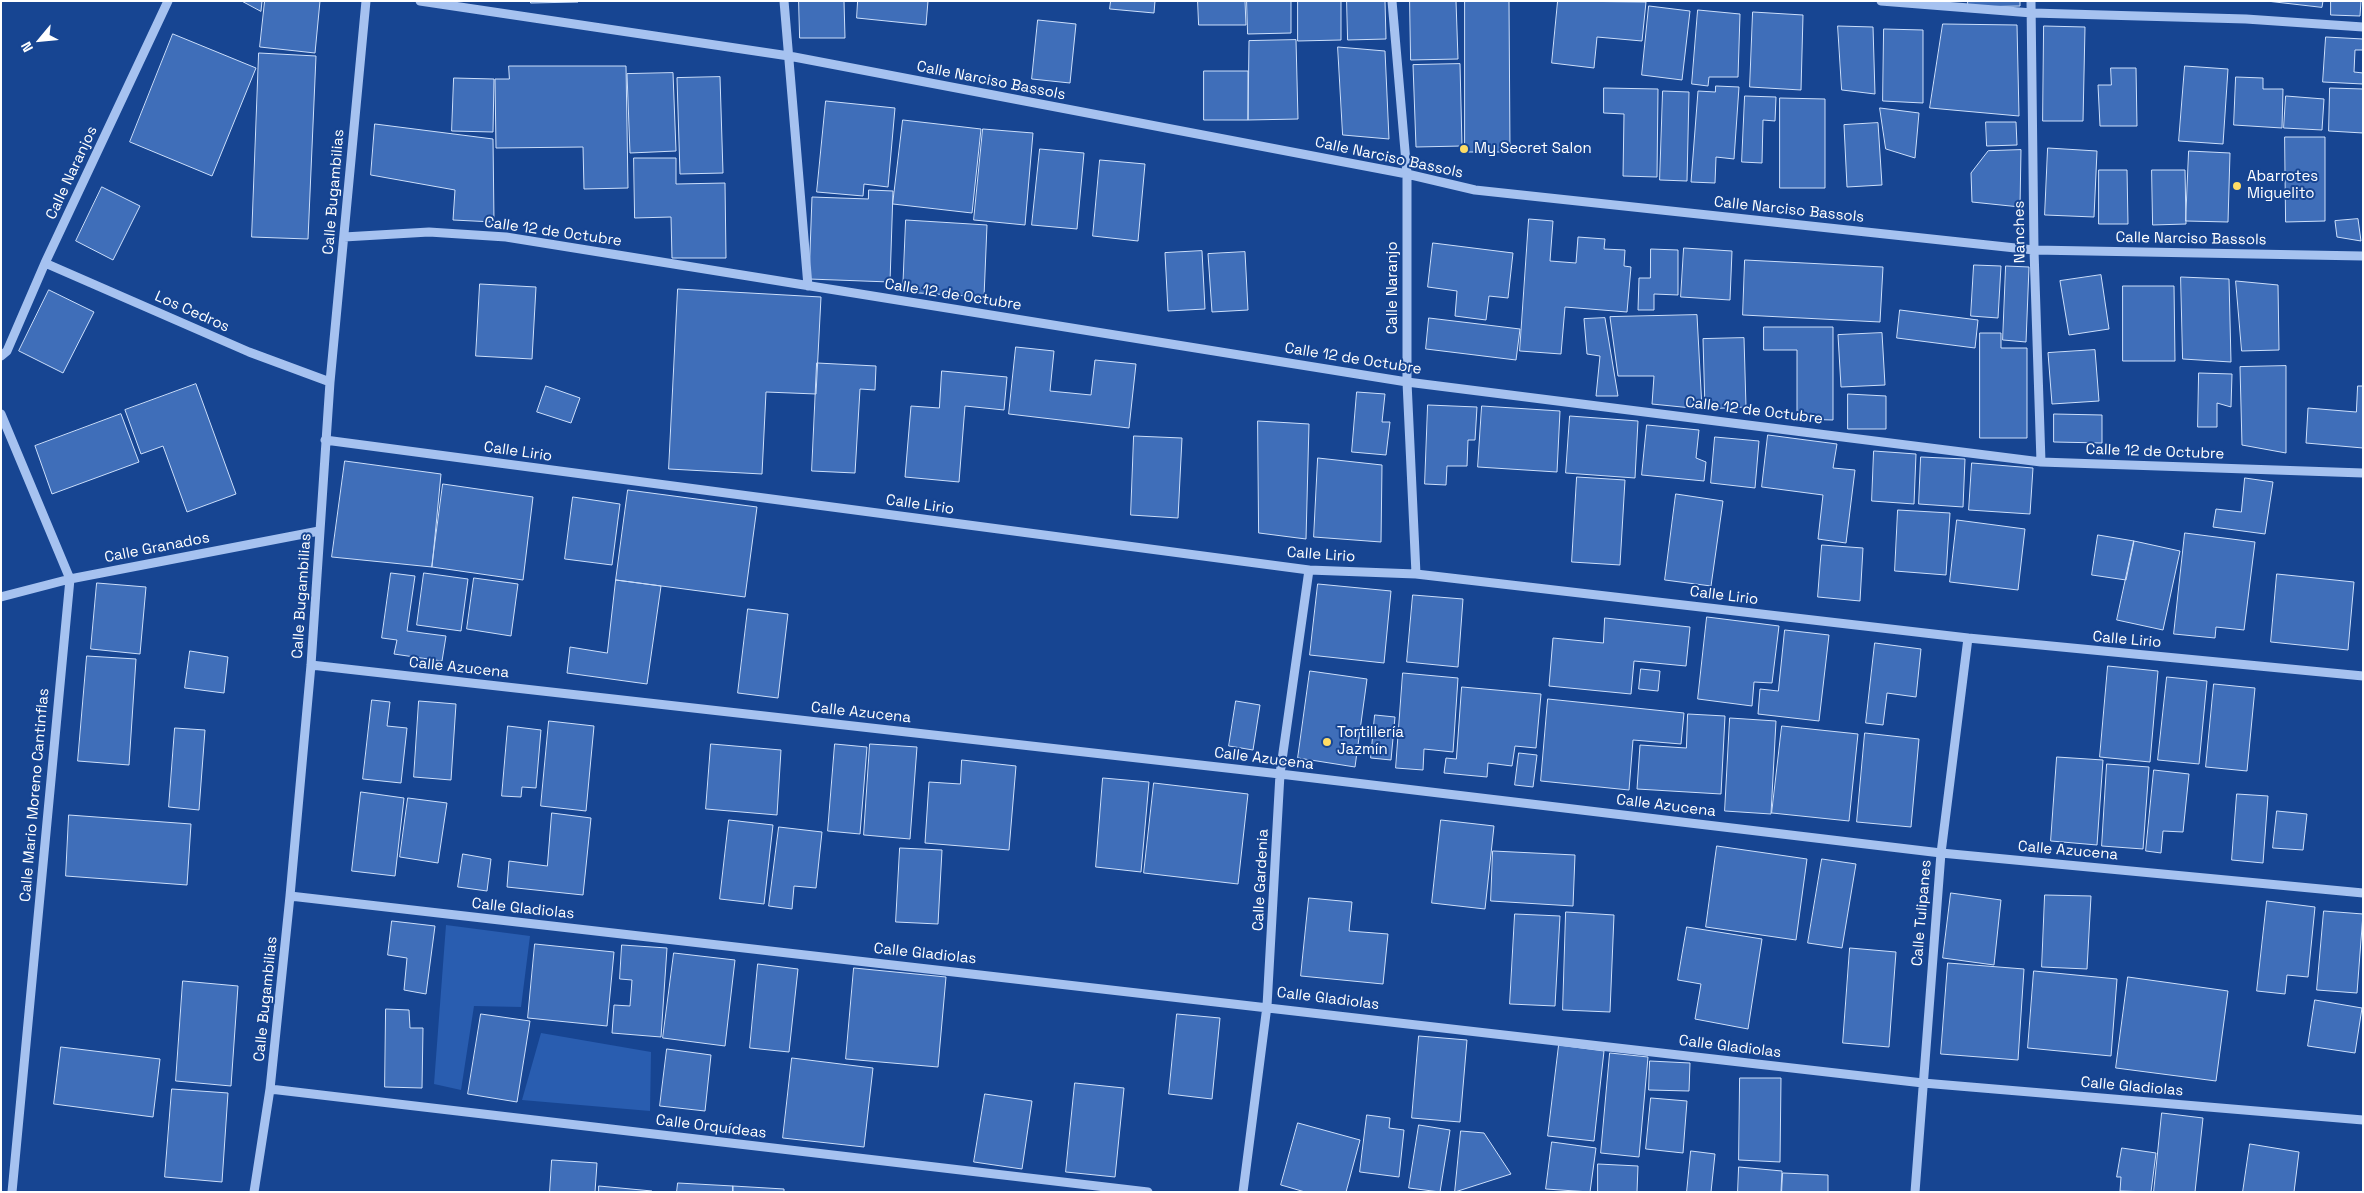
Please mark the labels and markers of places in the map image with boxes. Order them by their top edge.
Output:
place label: My Secret Salon [1474,140,1592,158]
marker: My Secret Salon [1458,143,1470,155]
place label: Abarrotes Miguelito [2247,168,2318,203]
marker: Abarrotes Miguelito [2231,180,2243,192]
place label: Tortillería Jazmín [1337,724,1404,759]
marker: Tortillería Jazmín [1321,736,1333,748]

